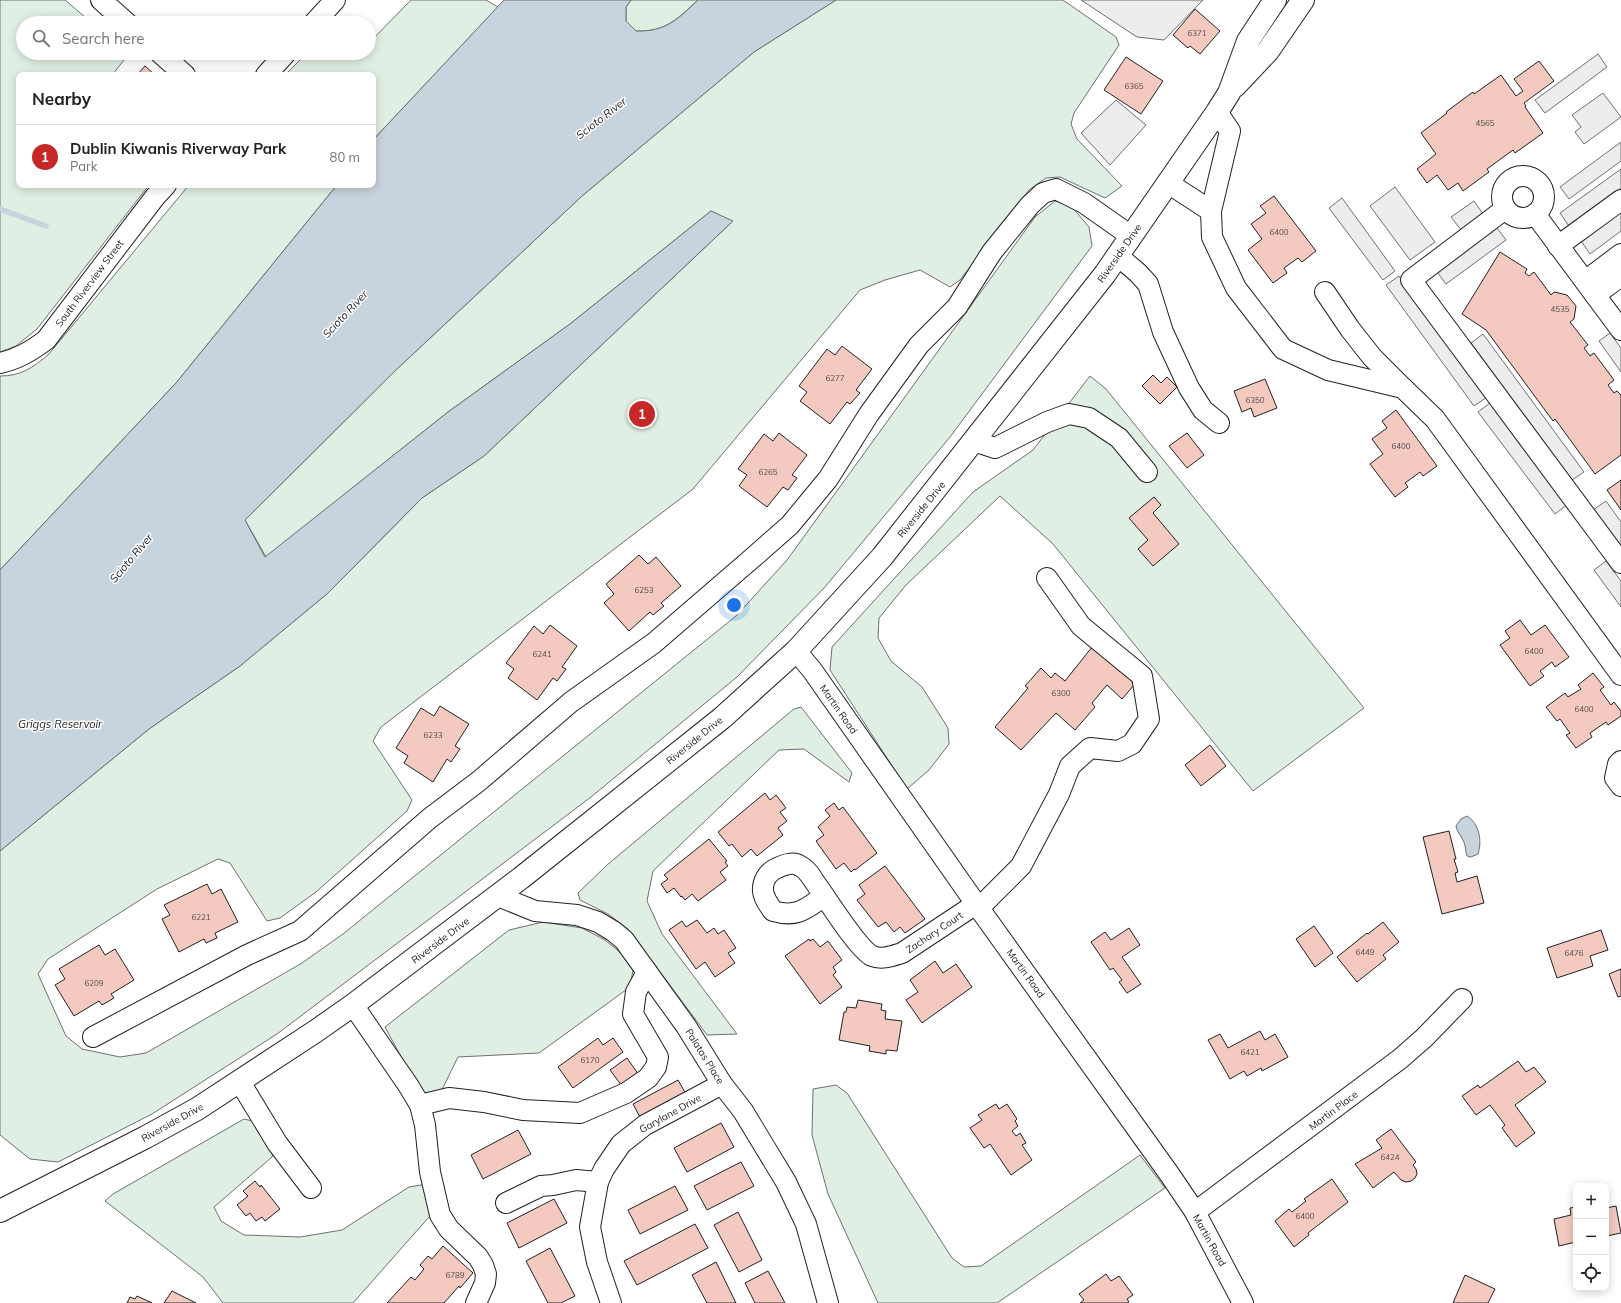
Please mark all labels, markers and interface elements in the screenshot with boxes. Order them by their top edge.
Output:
search box [16,16,376,60]
icon: search [30,27,52,49]
house number: 6371 [1187,28,1207,38]
text: Search here [62,29,144,48]
house number: 6365 [1124,81,1144,91]
text: Nearby [32,88,91,109]
water label: Scioto River [573,93,630,142]
house number: 4565 [1475,118,1495,128]
text: Dublin Kiwanis Riverway Park [70,139,286,158]
text: 1 [41,149,49,165]
text: 80 m [330,149,360,165]
text: Park [70,158,97,174]
street label: Riverside Drive [1094,221,1145,285]
house number: 6400 [1269,227,1289,237]
street label: South Riverview Street [52,237,127,329]
water label: Scioto River [319,287,371,341]
house number: 4535 [1550,304,1570,314]
house number: 6277 [825,373,845,383]
house number: 6350 [1245,395,1265,405]
pin: 1 [629,399,655,429]
house number: 6400 [1391,441,1411,451]
house number: 6265 [758,467,778,477]
street label: Riverside Drive [895,478,948,540]
water label: Scioto River [106,530,156,586]
house number: 6253 [634,585,654,595]
your location [724,595,744,615]
house number: 6400 [1524,646,1544,656]
house number: 6241 [532,649,552,659]
street label: Martin Road [817,682,860,737]
house number: 6300 [1051,688,1071,698]
house number: 6400 [1574,704,1594,714]
street label: Riverside Drive [663,714,725,767]
water label: Griggs Reservoir [18,717,103,731]
house number: 6233 [423,730,443,740]
street label: Zachary Court [903,908,966,956]
house number: 6221 [191,912,211,922]
street label: Riverside Drive [409,914,472,966]
street label: Martin Road [1003,946,1048,1000]
house number: 6449 [1355,947,1375,957]
house number: 6476 [1564,948,1584,958]
house number: 6209 [84,978,104,988]
street label: Palatas Place [682,1026,727,1086]
house number: 6421 [1240,1047,1260,1057]
house number: 6170 [580,1055,600,1065]
street label: Martin Place [1306,1088,1360,1133]
street label: Garylane Drive [637,1091,704,1136]
street label: Riverside Drive [139,1100,206,1145]
house number: 6424 [1380,1152,1400,1162]
map controls [1573,1183,1609,1291]
button: + [1573,1183,1609,1219]
house number: 6400 [1295,1211,1315,1221]
street label: Martin Road [1190,1212,1229,1268]
button: − [1573,1219,1609,1255]
button: locate [1573,1255,1609,1291]
house number: 6789 [445,1270,465,1280]

